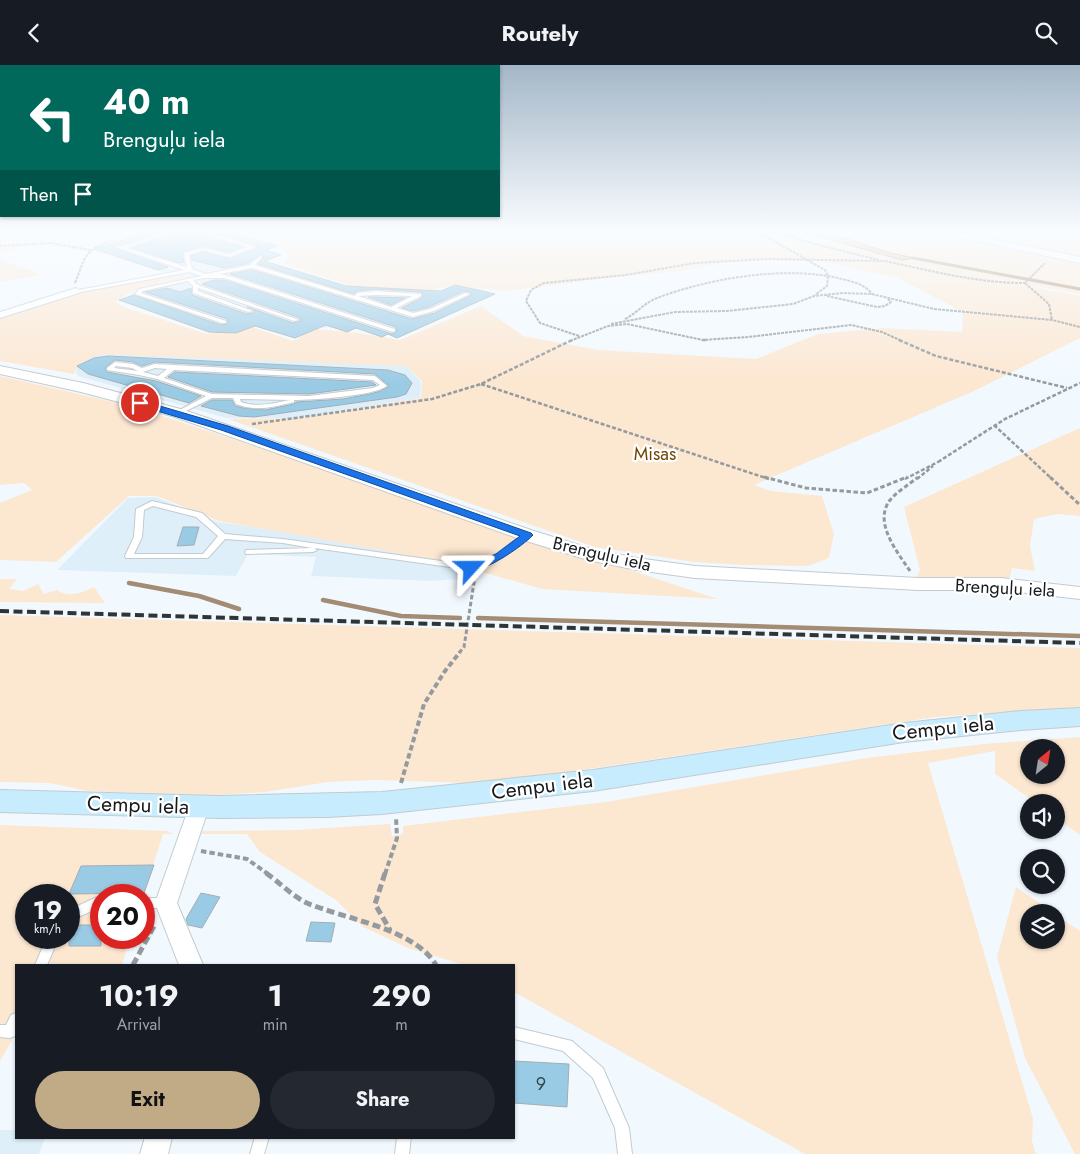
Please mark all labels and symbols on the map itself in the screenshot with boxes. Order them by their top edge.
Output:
pin [119,382,161,424]
park label: Misas [634,441,676,467]
street label: Brenguļu iela [550,530,654,578]
position arrow [444,541,496,593]
street label: Brenguļu iela [954,572,1056,604]
street label: Cempu iela [891,708,995,748]
north arrow [1020,739,1065,784]
street label: Cempu iela [490,765,594,807]
street label: Cempu iela [86,788,190,822]
speed limit sign: 20 [90,884,155,949]
house number: 9 [536,1071,546,1097]

